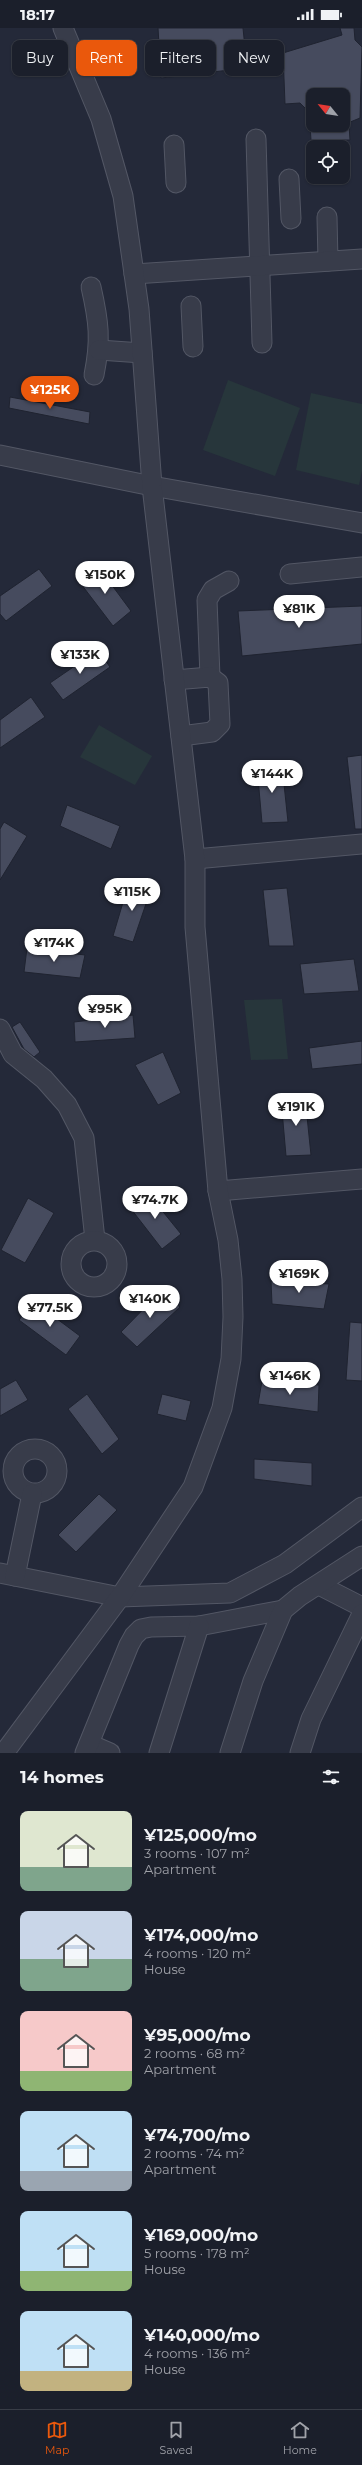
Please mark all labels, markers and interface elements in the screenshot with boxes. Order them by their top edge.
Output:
text: 18:17 [20,5,55,24]
chip: Buy [12,40,68,76]
chip: Rent [76,40,137,76]
chip: Filters [145,40,216,76]
chip: New [224,40,284,76]
north arrow [306,88,350,132]
map controls [306,88,350,184]
button: locate [306,140,350,184]
pin: ¥125K [22,376,78,410]
text: ¥125K [30,381,70,397]
pin: ¥150K [77,561,133,595]
text: ¥150K [84,566,126,582]
pin: ¥81K [275,595,323,629]
text: ¥81K [283,600,315,616]
pin: ¥133K [52,641,108,675]
text: ¥133K [60,646,100,662]
pin: ¥144K [244,760,300,794]
text: ¥144K [251,765,293,781]
pin: ¥115K [104,878,160,912]
text: ¥115K [113,883,151,899]
pin: ¥174K [26,929,82,963]
text: ¥174K [34,934,74,950]
pin: ¥95K [81,995,129,1029]
text: ¥95K [87,1000,123,1016]
pin: ¥191K [268,1093,324,1127]
text: ¥191K [277,1098,315,1114]
pin: ¥74.7K [122,1186,188,1220]
text: ¥74.7K [131,1191,179,1207]
pin: ¥169K [271,1260,327,1294]
text: ¥169K [278,1265,320,1281]
pin: ¥140K [122,1285,178,1319]
text: ¥140K [129,1290,171,1306]
pin: ¥77.5K [17,1294,83,1328]
text: ¥77.5K [27,1299,73,1315]
pin: ¥146K [262,1362,318,1396]
text: ¥146K [269,1367,311,1383]
icon: filters [320,1766,342,1788]
text: 14 homes [20,1767,104,1787]
text: ¥125,000/mo [144,1825,257,1845]
icon: home [52,1827,100,1875]
text: 3 rooms · 107 m² [144,1845,250,1861]
text: Apartment [144,1861,216,1877]
text: ¥174,000/mo [144,1925,258,1945]
icon: home [52,1927,100,1975]
text: 4 rooms · 120 m² [144,1945,251,1961]
text: House [144,1961,186,1977]
text: ¥95,000/mo [144,2025,251,2045]
icon: home [52,2027,100,2075]
text: 2 rooms · 68 m² [144,2045,245,2061]
text: Apartment [144,2061,216,2077]
text: ¥74,700/mo [144,2125,250,2145]
icon: home [52,2127,100,2175]
text: 2 rooms · 74 m² [144,2145,245,2161]
text: Apartment [144,2161,216,2177]
text: ¥169,000/mo [144,2225,258,2245]
icon: home [52,2227,100,2275]
text: 5 rooms · 178 m² [144,2245,250,2261]
text: House [144,2261,186,2277]
text: ¥140,000/mo [144,2325,260,2345]
icon: home [52,2327,100,2375]
text: 4 rooms · 136 m² [144,2345,250,2361]
text: House [144,2361,186,2377]
tab: Map [45,2419,70,2457]
tab: Saved [160,2419,193,2457]
tab: Home [283,2419,317,2457]

